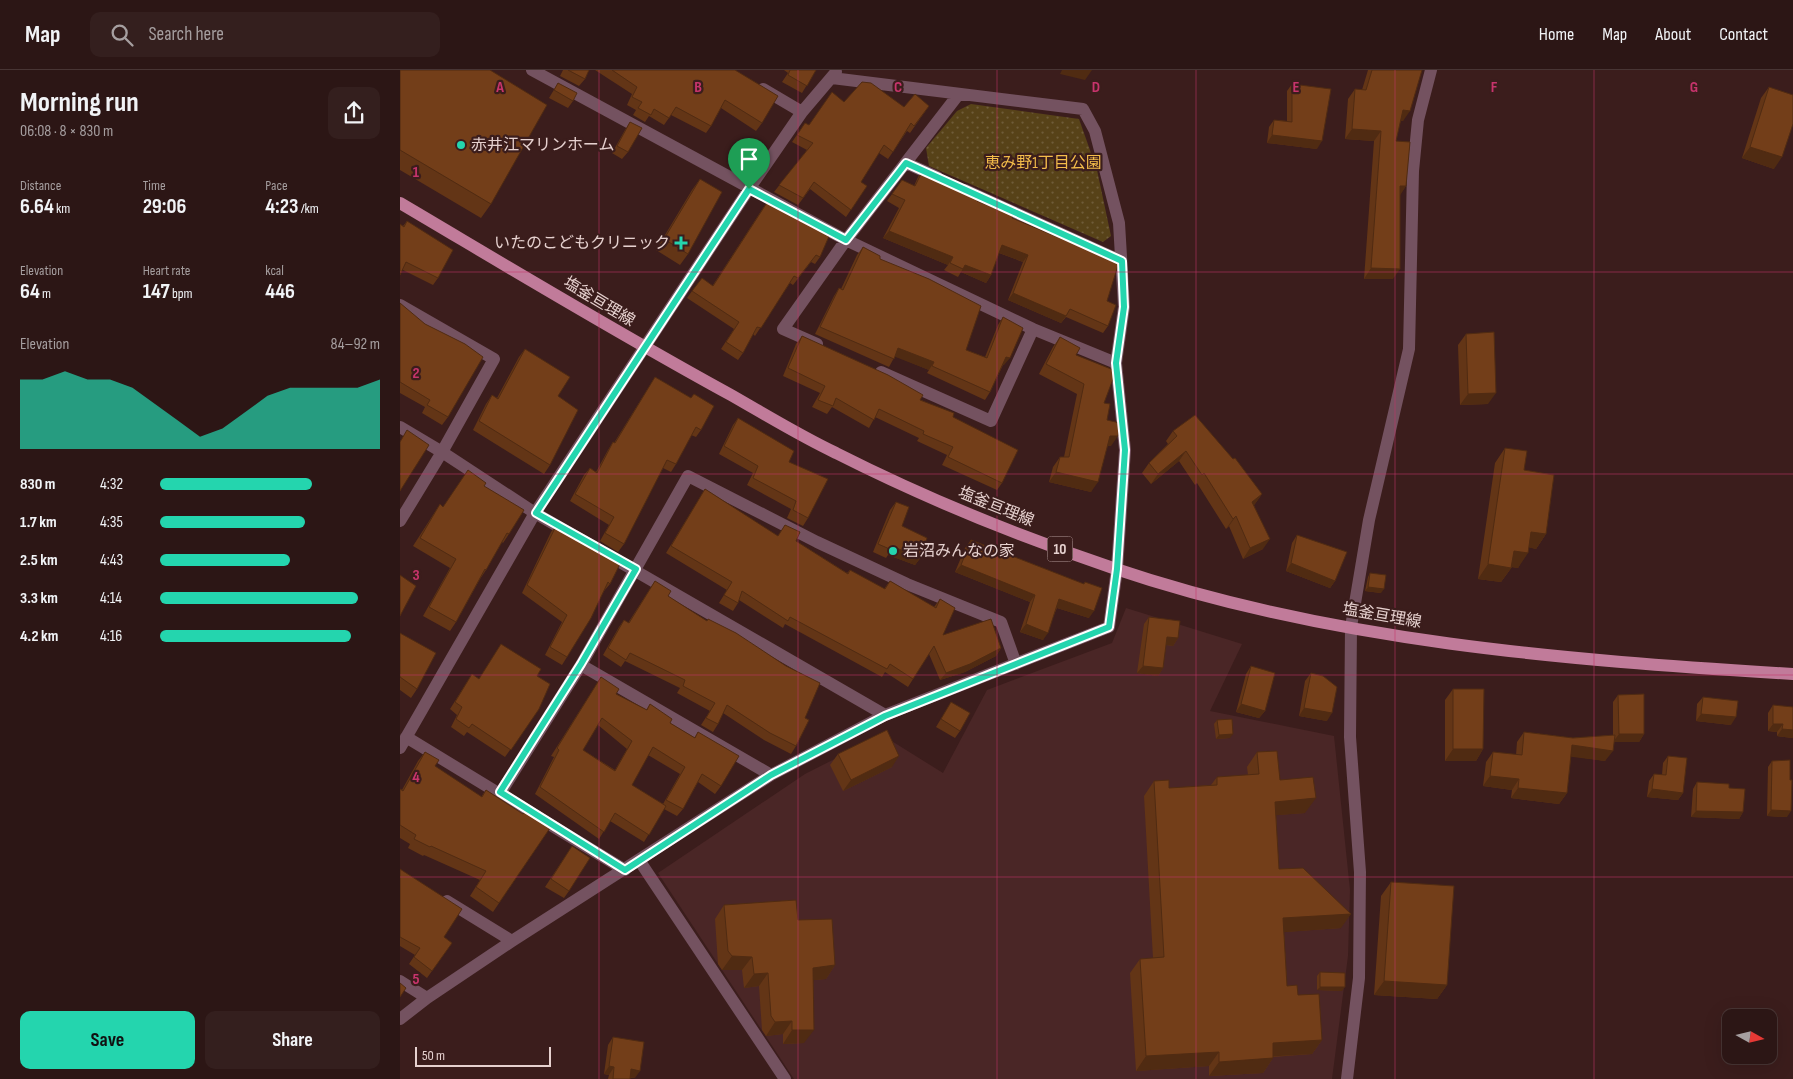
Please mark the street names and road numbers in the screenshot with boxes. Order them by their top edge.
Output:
street label: 塩釜亘理線 [560,273,638,331]
street label: 塩釜亘理線 [955,483,1037,531]
road number: 10 [1048,536,1072,562]
street label: 塩釜亘理線 [1341,600,1423,632]

